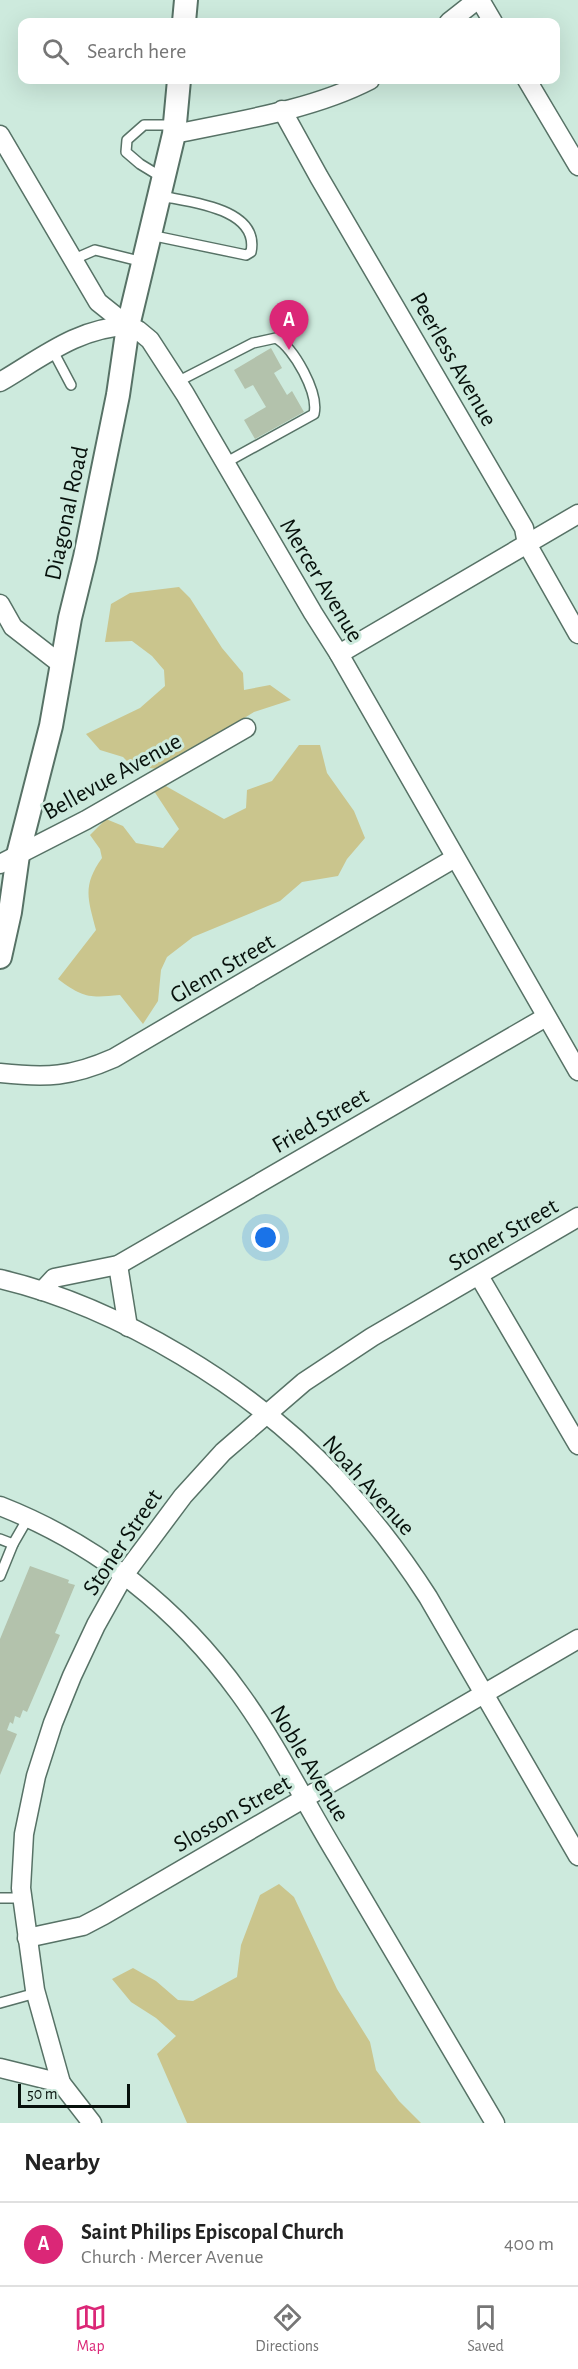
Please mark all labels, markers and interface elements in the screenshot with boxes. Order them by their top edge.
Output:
search box [18,18,560,84]
icon: search [39,35,72,68]
text: Search here [87,40,186,62]
street label: Peerless Avenue [405,289,501,430]
pin: A [270,300,308,350]
street label: Diagonal Road [41,444,93,583]
street label: Mercer Avenue [275,515,367,646]
street label: Bellevue Avenue [39,729,186,825]
street label: Glenn Street [166,929,279,1008]
street label: Fried Street [268,1084,373,1158]
street label: Stoner Street [445,1194,563,1276]
your location [251,1223,280,1252]
street label: Noah Avenue [317,1431,419,1540]
street label: Stoner Street [79,1485,167,1600]
street label: Noble Avenue [265,1701,353,1826]
street label: Slosson Street [170,1771,295,1857]
scale bar [18,2081,130,2108]
text: 50 m [27,2086,58,2102]
text: Nearby [24,2149,100,2175]
text: Saint Philips Episcopal Church [81,2221,344,2243]
text: A [38,2234,50,2254]
text: 400 m [504,2234,554,2254]
text: Church · Mercer Avenue [81,2247,264,2267]
tab: Map [74,2301,107,2356]
tab: Directions [255,2301,319,2356]
tab: Saved [467,2301,504,2356]

